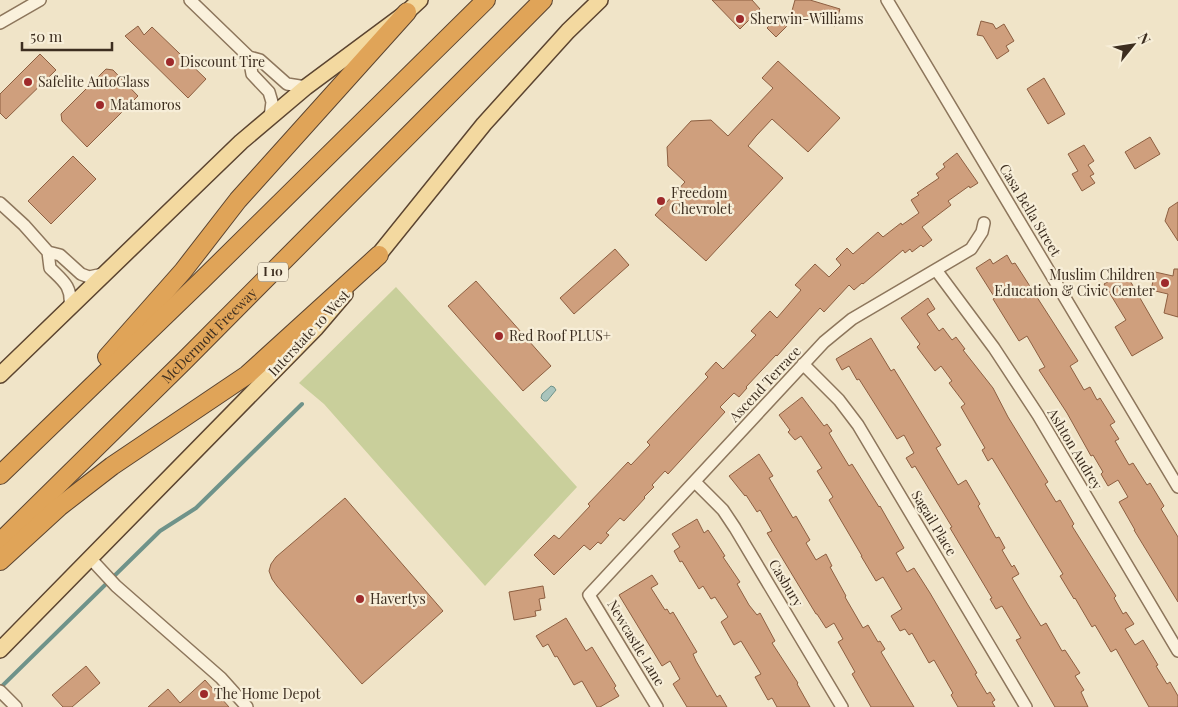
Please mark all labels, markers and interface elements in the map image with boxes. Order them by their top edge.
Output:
place label: Sherwin-Williams [750,9,863,28]
marker: Sherwin-Williams [734,13,746,25]
scale bar [22,20,112,52]
north arrow [1108,20,1158,70]
text: 50 m [30,26,63,46]
text: N [1134,29,1155,47]
place label: Discount Tire [180,52,265,71]
marker: Discount Tire [164,56,176,68]
place label: Safelite AutoGlass [38,72,150,91]
marker: Safelite AutoGlass [22,76,34,88]
place label: Matamoros [110,95,181,114]
marker: Matamoros [94,99,106,111]
street label: Casa Bella Street [995,160,1066,260]
place label: Freedom Chevrolet [671,183,733,218]
marker: Freedom Chevrolet [655,195,667,207]
road number: I 10 [258,262,288,282]
place label: Muslim Children Education & Civic Center [994,265,1156,300]
marker: Muslim Children Education & Civic Center [1159,277,1171,289]
street label: McDermott Freeway [157,283,261,387]
street label: Interstate 10 West [264,285,354,380]
place label: Red Roof PLUS+ [509,326,611,345]
marker: Red Roof PLUS+ [493,330,505,342]
street label: Ascend Terrace [724,342,805,426]
street label: Ashton Audrey [1043,404,1107,493]
street label: Sagail Place [907,486,961,559]
street label: Casbury [765,555,808,610]
place label: Havertys [370,589,426,608]
marker: Havertys [354,593,366,605]
street label: Newcastle Lane [603,596,670,689]
place label: The Home Depot [214,684,321,703]
marker: The Home Depot [198,688,210,700]

